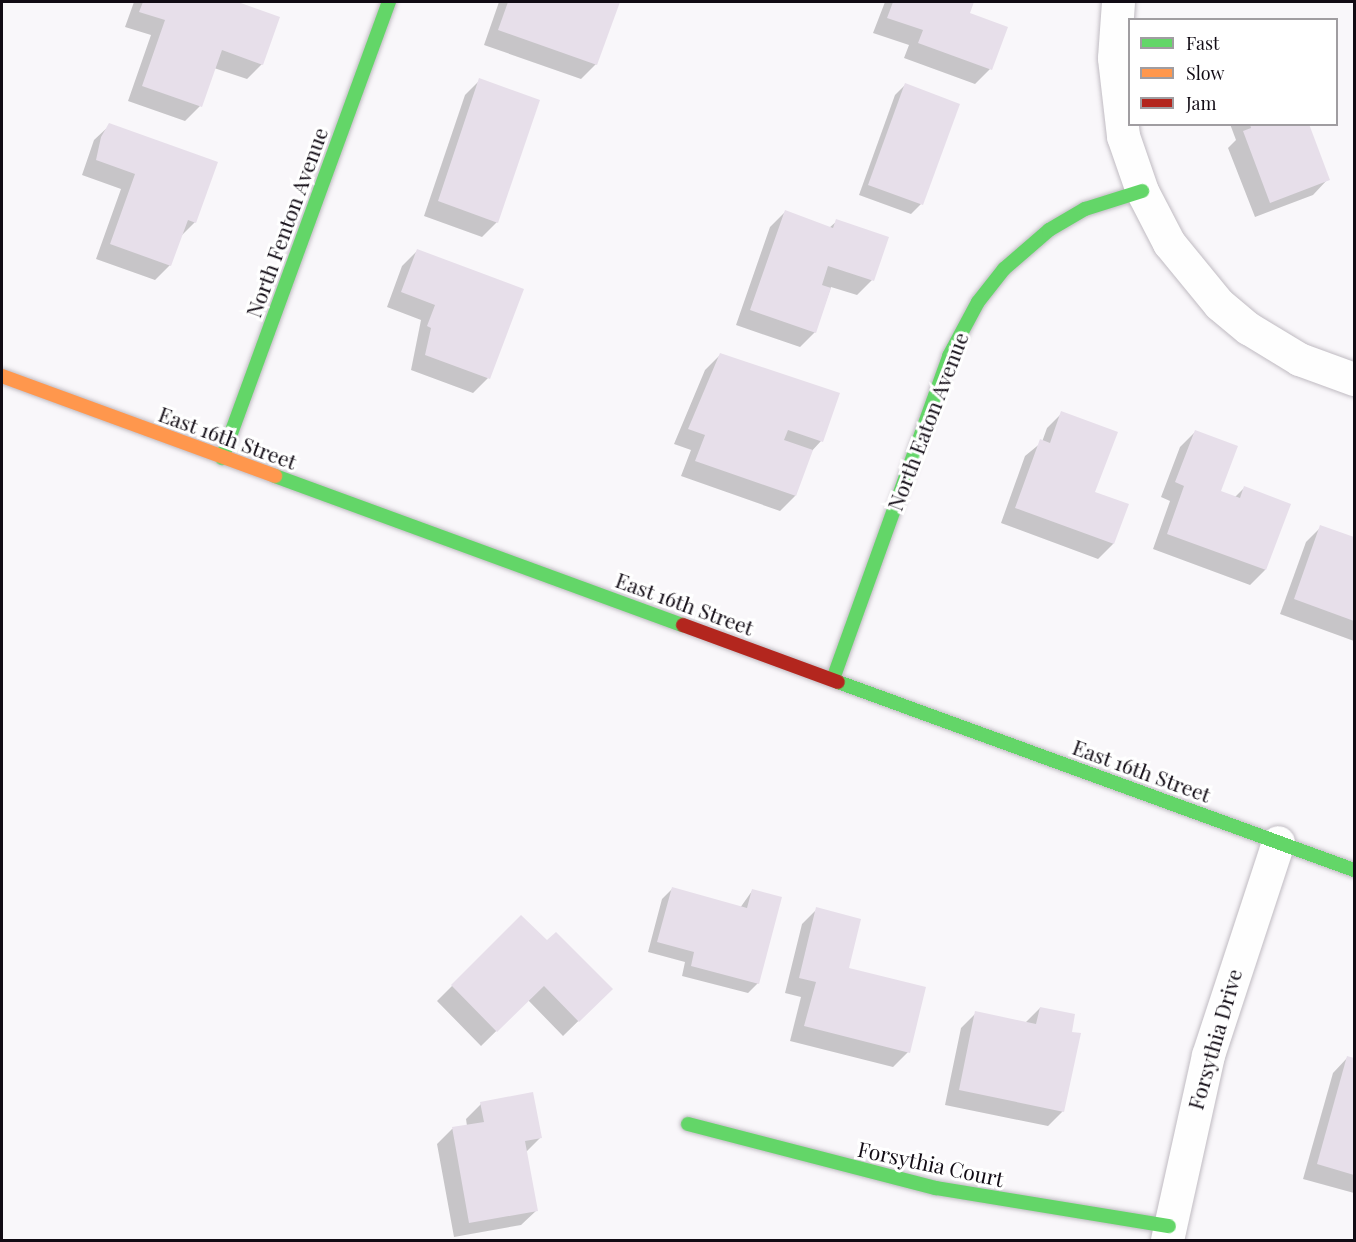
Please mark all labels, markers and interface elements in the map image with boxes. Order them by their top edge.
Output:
legend [1128,18,1338,126]
text: Fast [1186,31,1219,55]
text: Slow [1186,61,1224,85]
text: Jam [1186,91,1216,115]
street label: North Fenton Avenue [240,123,332,321]
street label: North Eaton Avenue [881,328,973,514]
street label: East 16th Street [155,400,301,474]
street label: East 16th Street [612,566,758,640]
street label: East 16th Street [1069,733,1215,807]
street label: Forsythia Drive [1182,966,1246,1112]
street label: Forsythia Court [856,1135,1006,1191]

